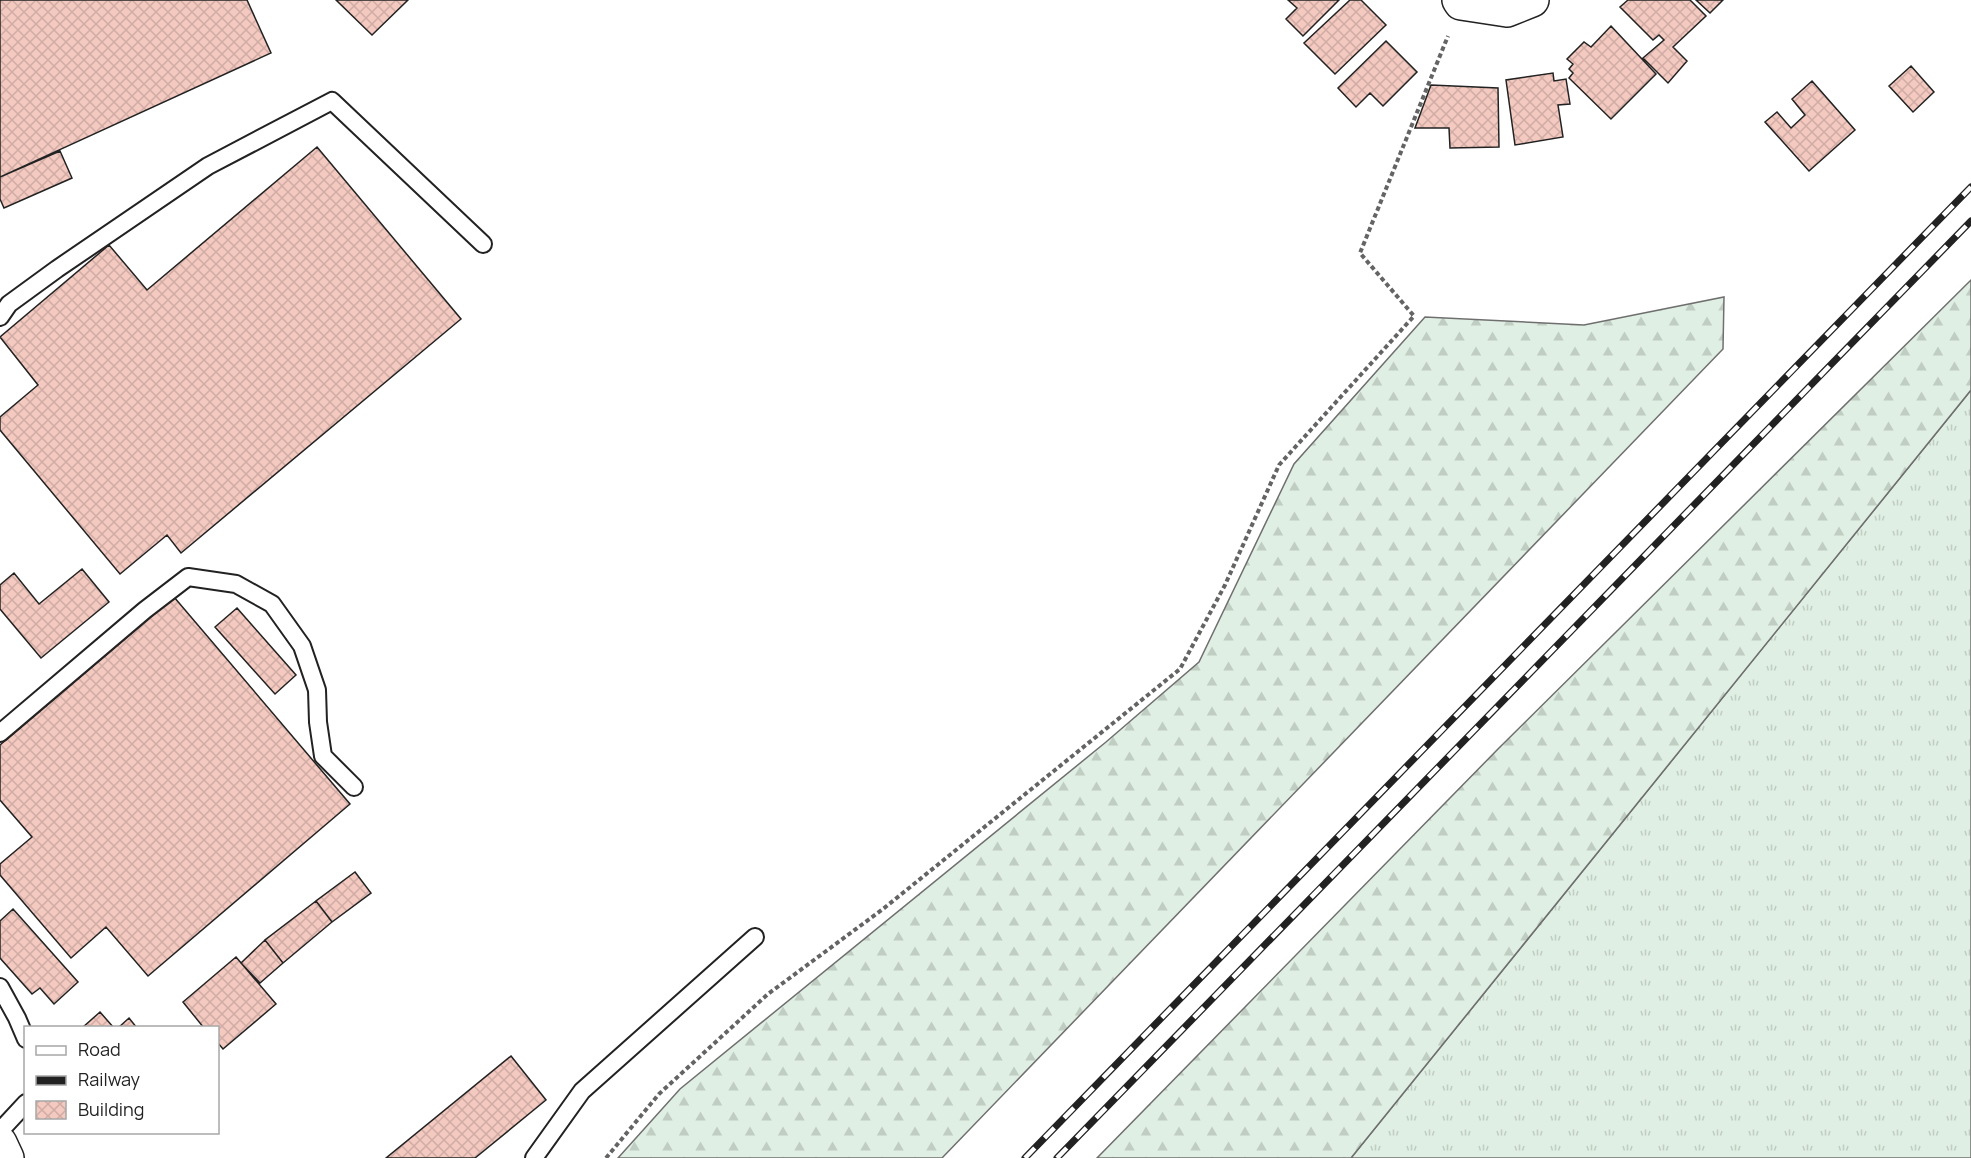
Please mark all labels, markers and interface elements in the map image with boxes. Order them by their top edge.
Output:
legend [24,1026,219,1134]
text: Road [78,1037,121,1061]
text: Railway [78,1067,140,1091]
text: Building [78,1097,144,1121]

